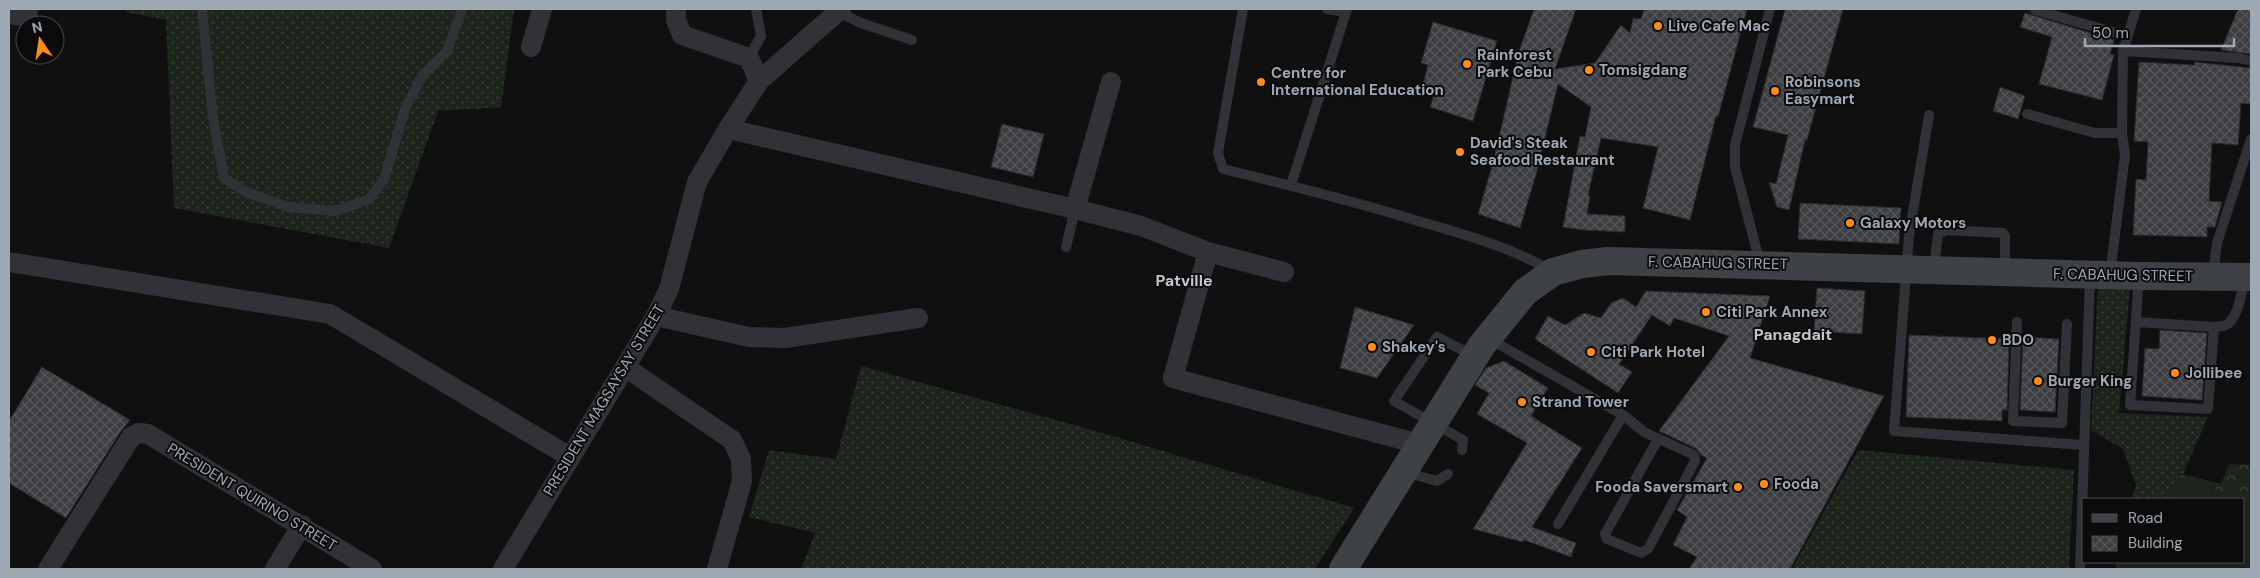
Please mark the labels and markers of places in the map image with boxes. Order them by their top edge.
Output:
place label: Live Cafe Mac [1668,16,1770,36]
marker: Live Cafe Mac [1652,20,1664,32]
place label: Rainforest Park Cebu [1477,45,1552,82]
marker: Rainforest Park Cebu [1461,58,1473,70]
place label: Tomsigdang [1599,60,1687,80]
place label: Centre for International Education [1271,63,1444,100]
marker: Tomsigdang [1583,64,1595,76]
place label: Robinsons Easymart [1785,72,1861,109]
marker: Centre for International Education [1255,76,1267,88]
marker: Robinsons Easymart [1769,85,1781,97]
place label: David's Steak Seafood Restaurant [1470,133,1615,170]
marker: David's Steak Seafood Restaurant [1454,146,1466,158]
place label: Galaxy Motors [1860,213,1966,233]
marker: Galaxy Motors [1844,217,1856,229]
place label: Citi Park Annex [1716,302,1828,322]
marker: Citi Park Annex [1700,306,1712,318]
place label: BDO [2002,330,2034,350]
marker: BDO [1986,334,1998,346]
place label: Shakey's [1382,337,1446,357]
marker: Shakey's [1366,341,1378,353]
place label: Citi Park Hotel [1601,342,1705,362]
marker: Citi Park Hotel [1585,346,1597,358]
place label: Jollibee [2185,363,2242,383]
marker: Jollibee [2169,367,2181,379]
place label: Burger King [2048,371,2132,391]
marker: Burger King [2032,375,2044,387]
place label: Strand Tower [1532,392,1629,412]
marker: Strand Tower [1516,396,1528,408]
place label: Fooda [1774,474,1819,494]
place label: Fooda Saversmart [1595,477,1728,497]
marker: Fooda [1758,478,1770,490]
marker: Fooda Saversmart [1732,481,1744,493]

